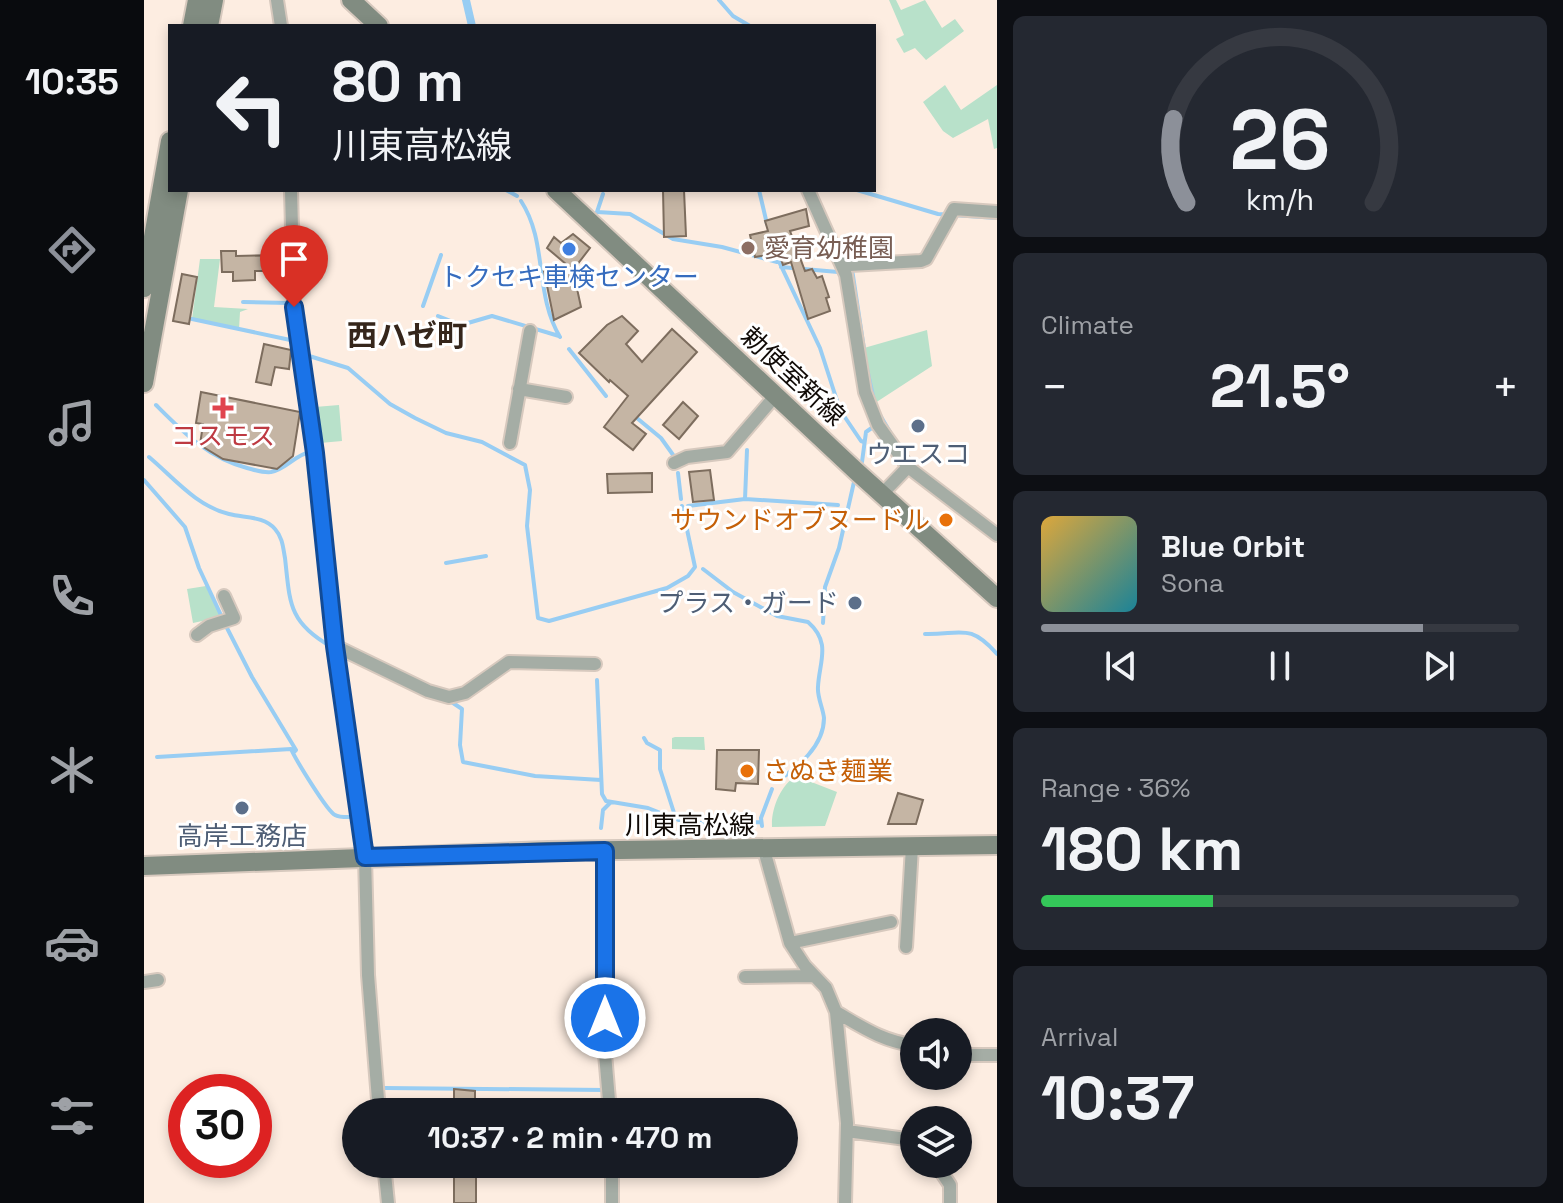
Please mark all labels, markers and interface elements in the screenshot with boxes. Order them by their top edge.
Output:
text: 80 m [332,46,464,117]
icon: left [200,56,304,160]
text: 10:35 [25,59,119,105]
text: 26 [1230,86,1330,192]
text: 川東高松線 [332,123,512,169]
text: km/h [1246,182,1314,218]
icon: directions [44,222,100,278]
pin [260,225,328,307]
place label: 愛育幼稚園 [764,231,894,265]
icon: arrive [272,237,316,281]
marker: 愛育幼稚園 [739,239,757,257]
marker: トクセキ車検センター [560,240,578,258]
place label: トクセキ車検センター [439,260,699,294]
text: Climate [1041,308,1134,342]
district label: 西ハゼ町 [347,316,467,355]
street label: 勅使室新線 [734,319,852,433]
text: 21.5° [1210,348,1350,425]
text: − [1041,359,1068,415]
text: + [1492,359,1519,415]
icon: music [44,395,100,451]
marker: コスモス [214,399,232,417]
marker: ウエスコ [909,417,927,435]
place label: コスモス [171,419,275,453]
place label: ウエスコ [866,437,970,471]
place label: サウンドオブヌードル [670,503,930,537]
marker: サウンドオブヌードル [937,511,955,529]
text: Blue Orbit [1161,527,1305,566]
text: Sona [1161,566,1224,600]
icon: phone [44,568,100,624]
place label: プラス・ガード [658,586,839,620]
marker: プラス・ガード [846,594,864,612]
icon: previous [1099,644,1143,688]
icon: pause [1258,644,1302,688]
icon: next [1417,644,1461,688]
icon: climate [44,742,100,798]
place label: さぬき麺業 [763,754,892,788]
marker: さぬき麺業 [738,762,756,780]
text: Range · 36% [1041,771,1190,805]
marker: 高岸工務店 [233,799,251,817]
street label: 川東高松線 [625,808,755,842]
text: 180 km [1041,811,1243,888]
place label: 高岸工務店 [177,819,307,853]
icon: car [44,915,100,971]
position arrow [563,976,647,1060]
map controls [900,1018,972,1178]
button: sound [900,1018,972,1090]
text: Arrival [1041,1020,1118,1054]
text: 10:37 [1041,1060,1195,1137]
speed limit sign: 30 [168,1074,272,1178]
icon: filters [44,1088,100,1144]
button: layers [900,1106,972,1178]
text: 10:37 · 2 min · 470 m [428,1118,712,1157]

